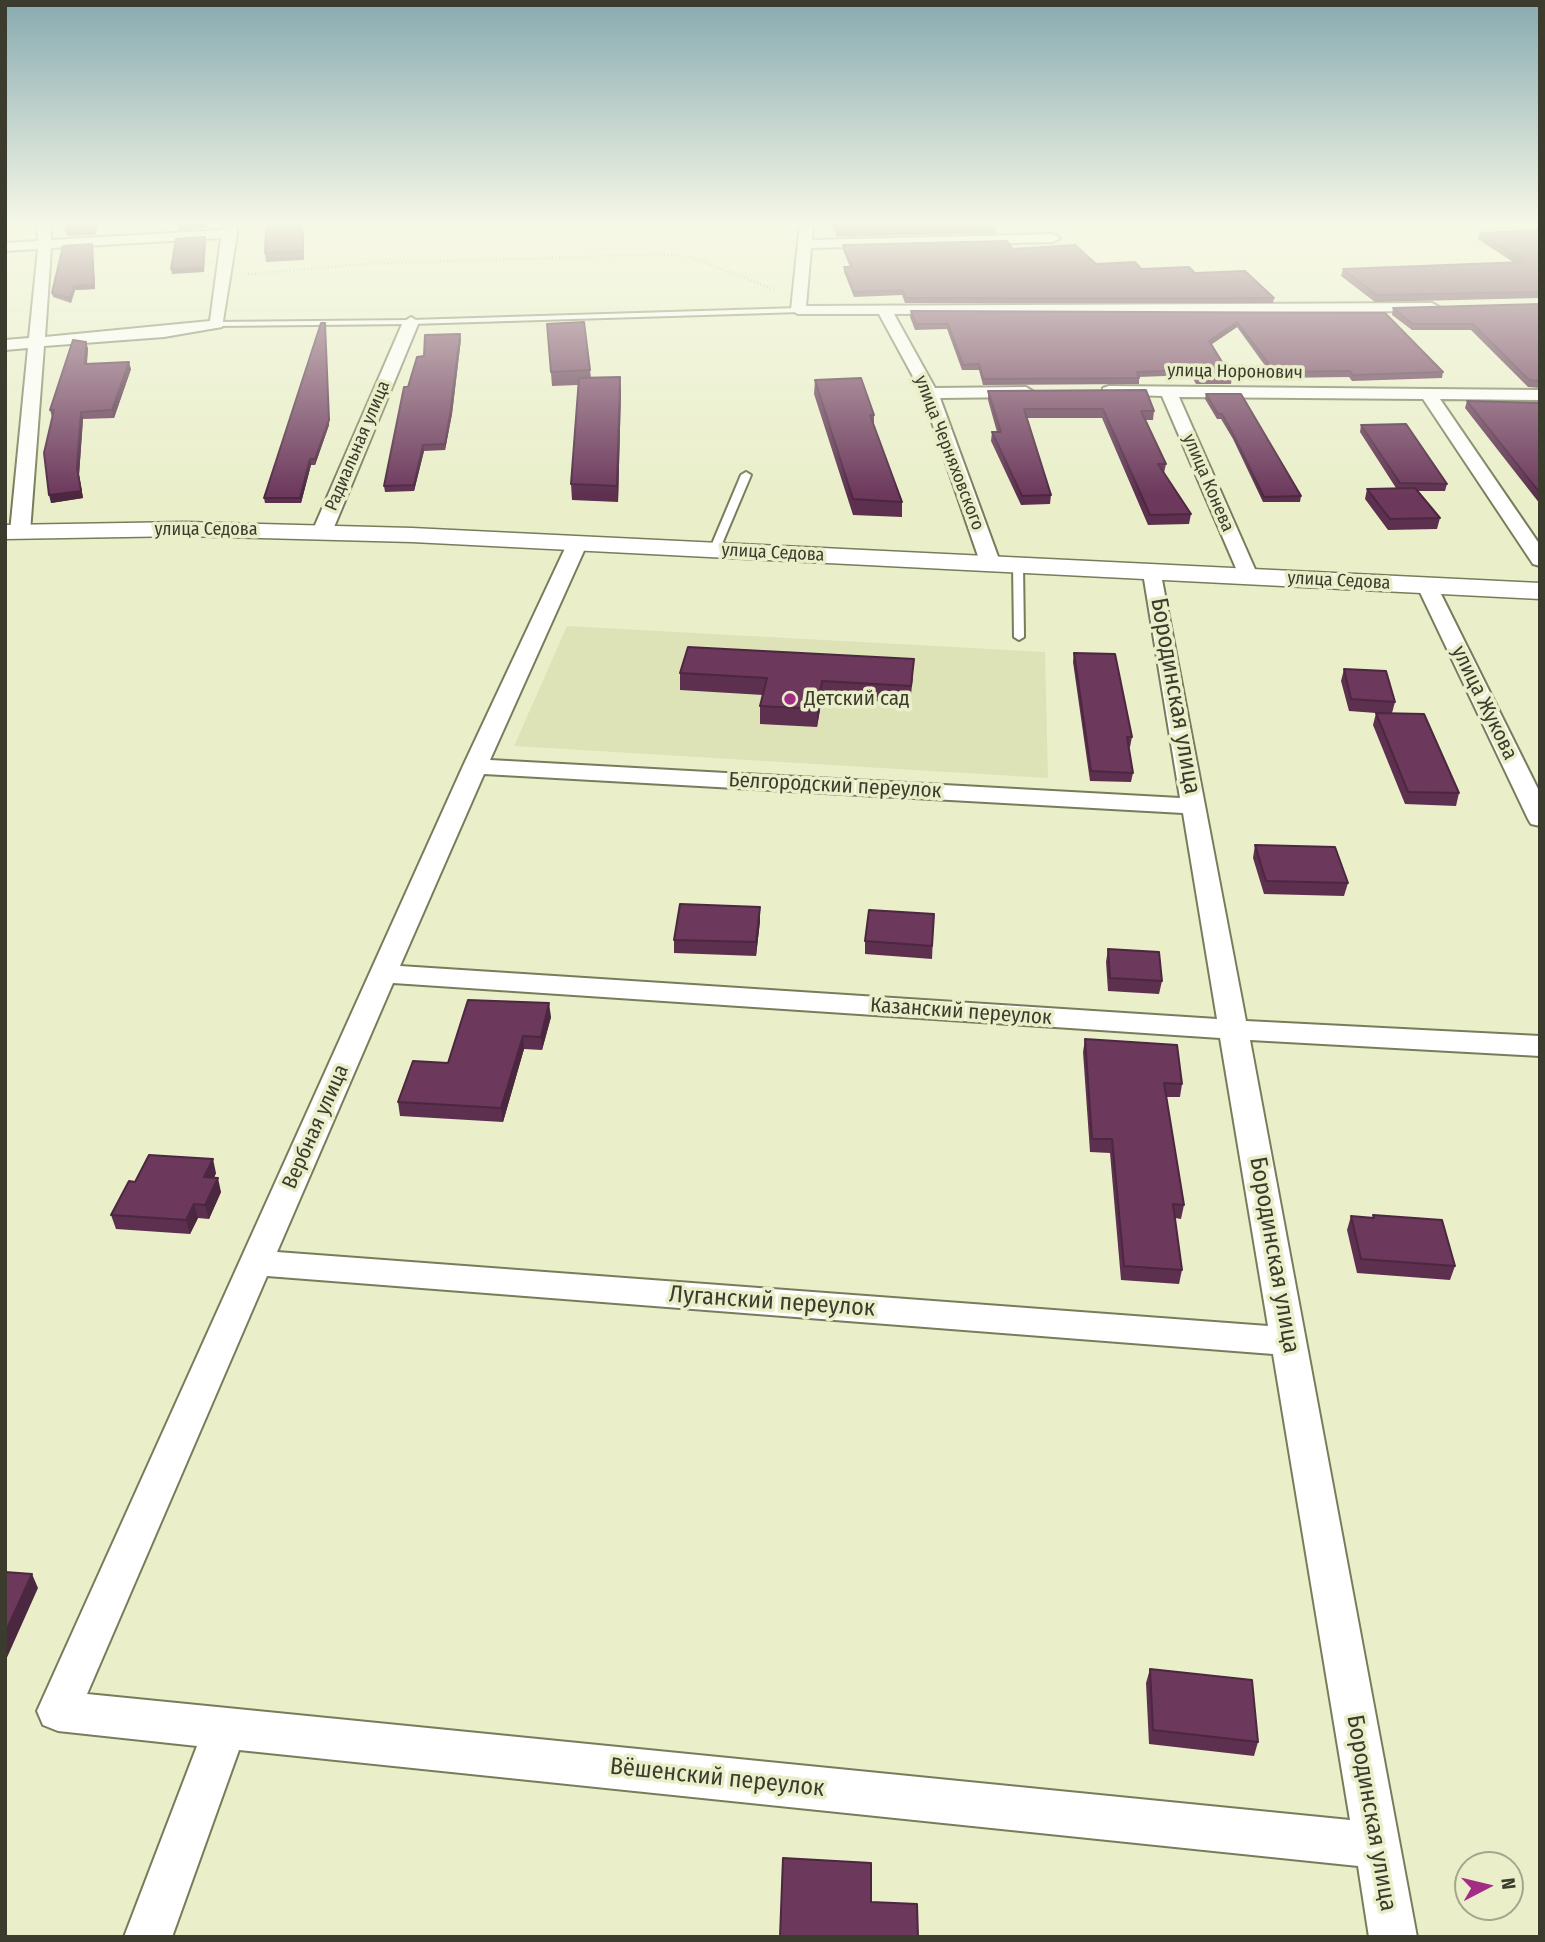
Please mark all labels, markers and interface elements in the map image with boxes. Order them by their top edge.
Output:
street label: улица Норонович [1167,360,1303,384]
street label: улица Черняховского [910,373,988,533]
street label: Радиальная улица [321,378,395,514]
street label: улица Конева [1178,431,1238,535]
street label: улица Седова [154,519,258,541]
street label: улица Седова [721,540,825,566]
street label: улица Седова [1287,568,1391,594]
street label: Бородинская улица [1144,596,1206,796]
street label: улица Жукова [1446,642,1522,764]
place label: Детский сад [804,686,910,712]
marker: Детский сад [782,691,798,707]
street label: Белгородский переулок [728,768,942,804]
street label: Казанский переулок [869,993,1053,1031]
street label: Вербная улица [277,1061,355,1193]
street label: Бородинская улица [1243,1155,1305,1355]
street label: Луганский переулок [668,1280,876,1324]
street label: Бородинская улица [1340,1713,1402,1913]
street label: Вёшенский переулок [608,1752,826,1804]
north arrow [1454,1851,1524,1921]
text: N [1496,1877,1520,1891]

